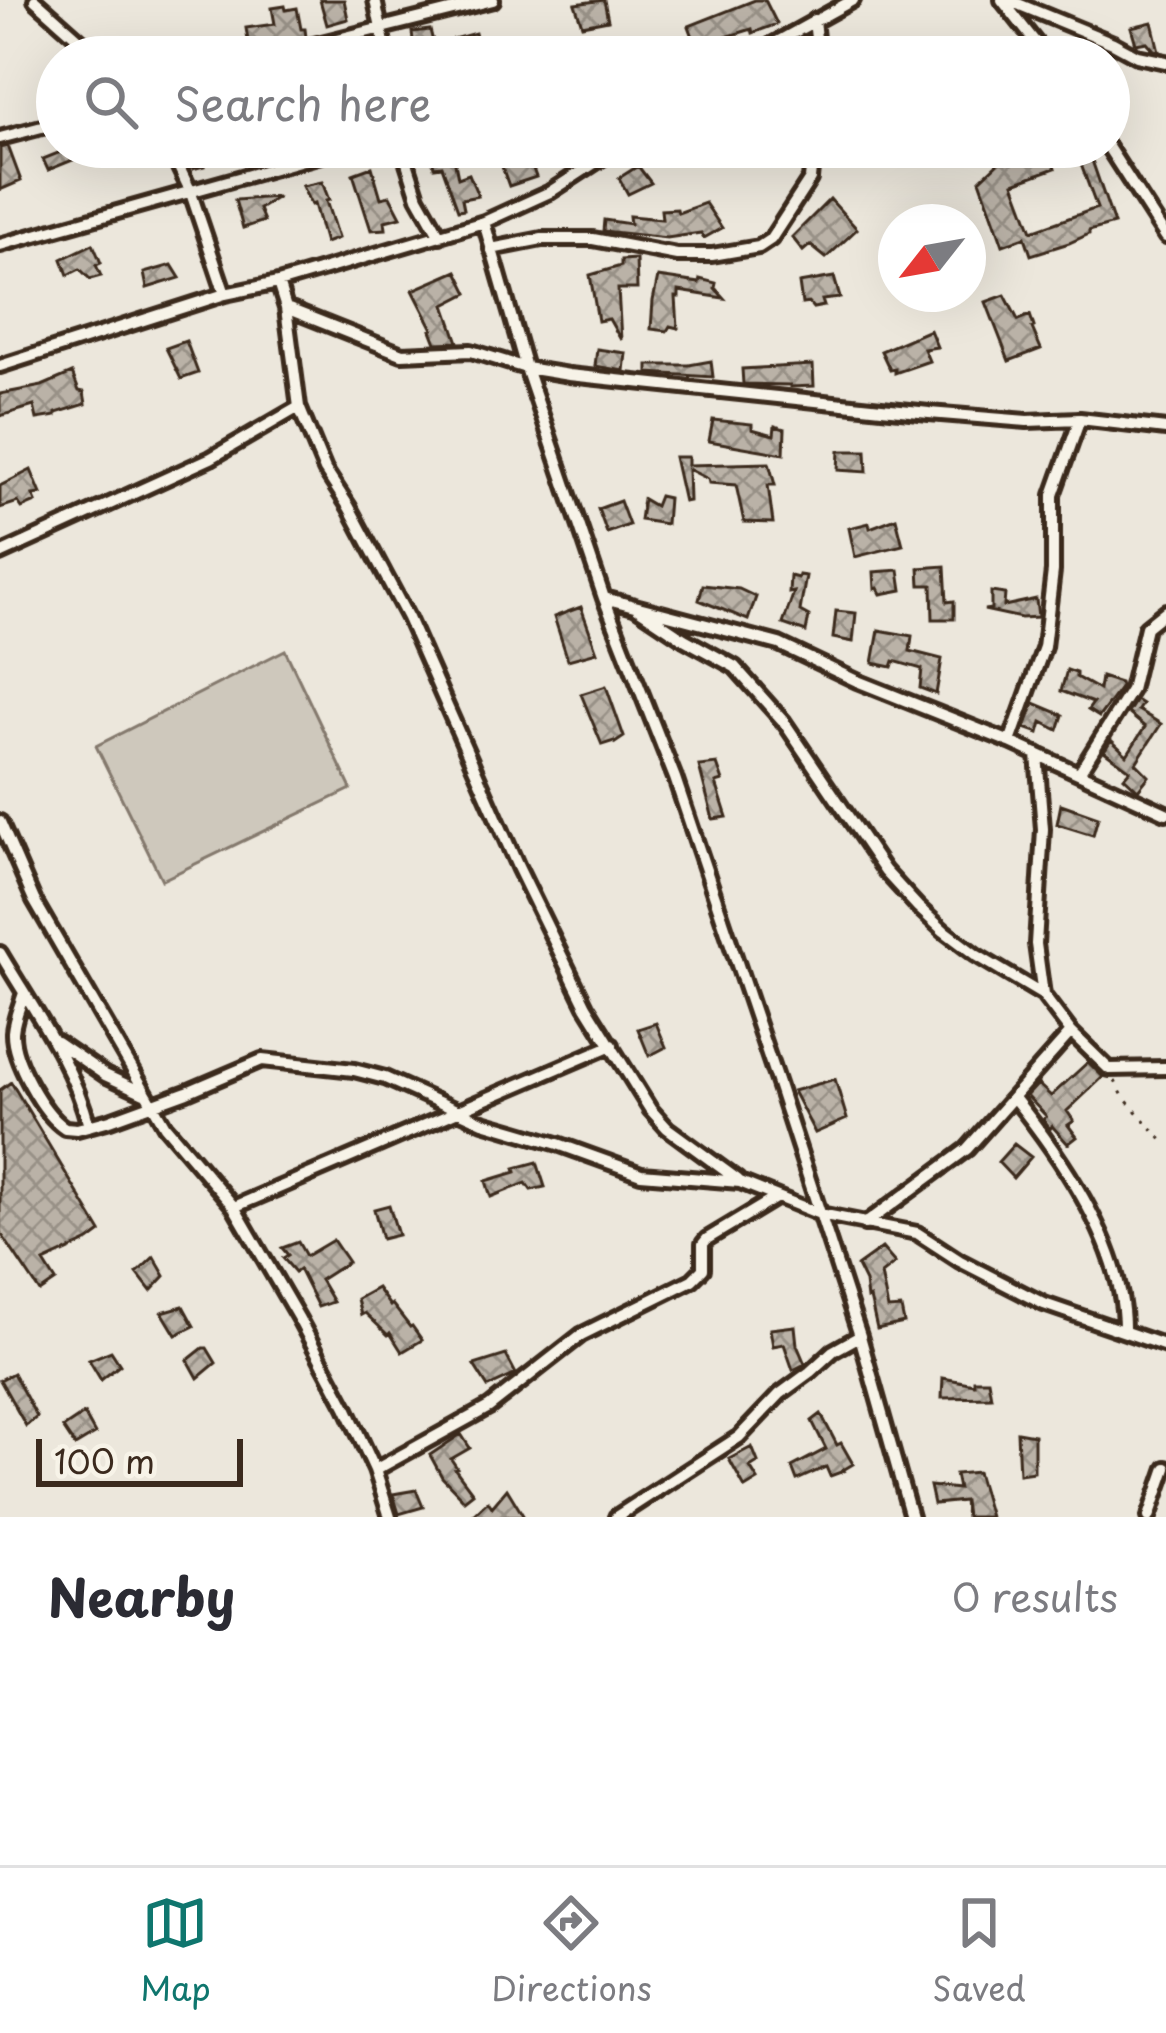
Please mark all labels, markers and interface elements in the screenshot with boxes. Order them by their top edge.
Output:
search box [36,36,1130,168]
text: Search here [174,68,431,136]
icon: search [78,69,144,135]
north arrow [878,204,986,312]
scale bar [36,1433,243,1486]
text: 100 m [54,1435,155,1485]
text: Nearby [48,1557,235,1634]
text: 0 results [952,1566,1118,1625]
tab: Map [140,1890,211,2012]
tab: Directions [491,1890,652,2012]
tab: Saved [932,1890,1026,2012]

